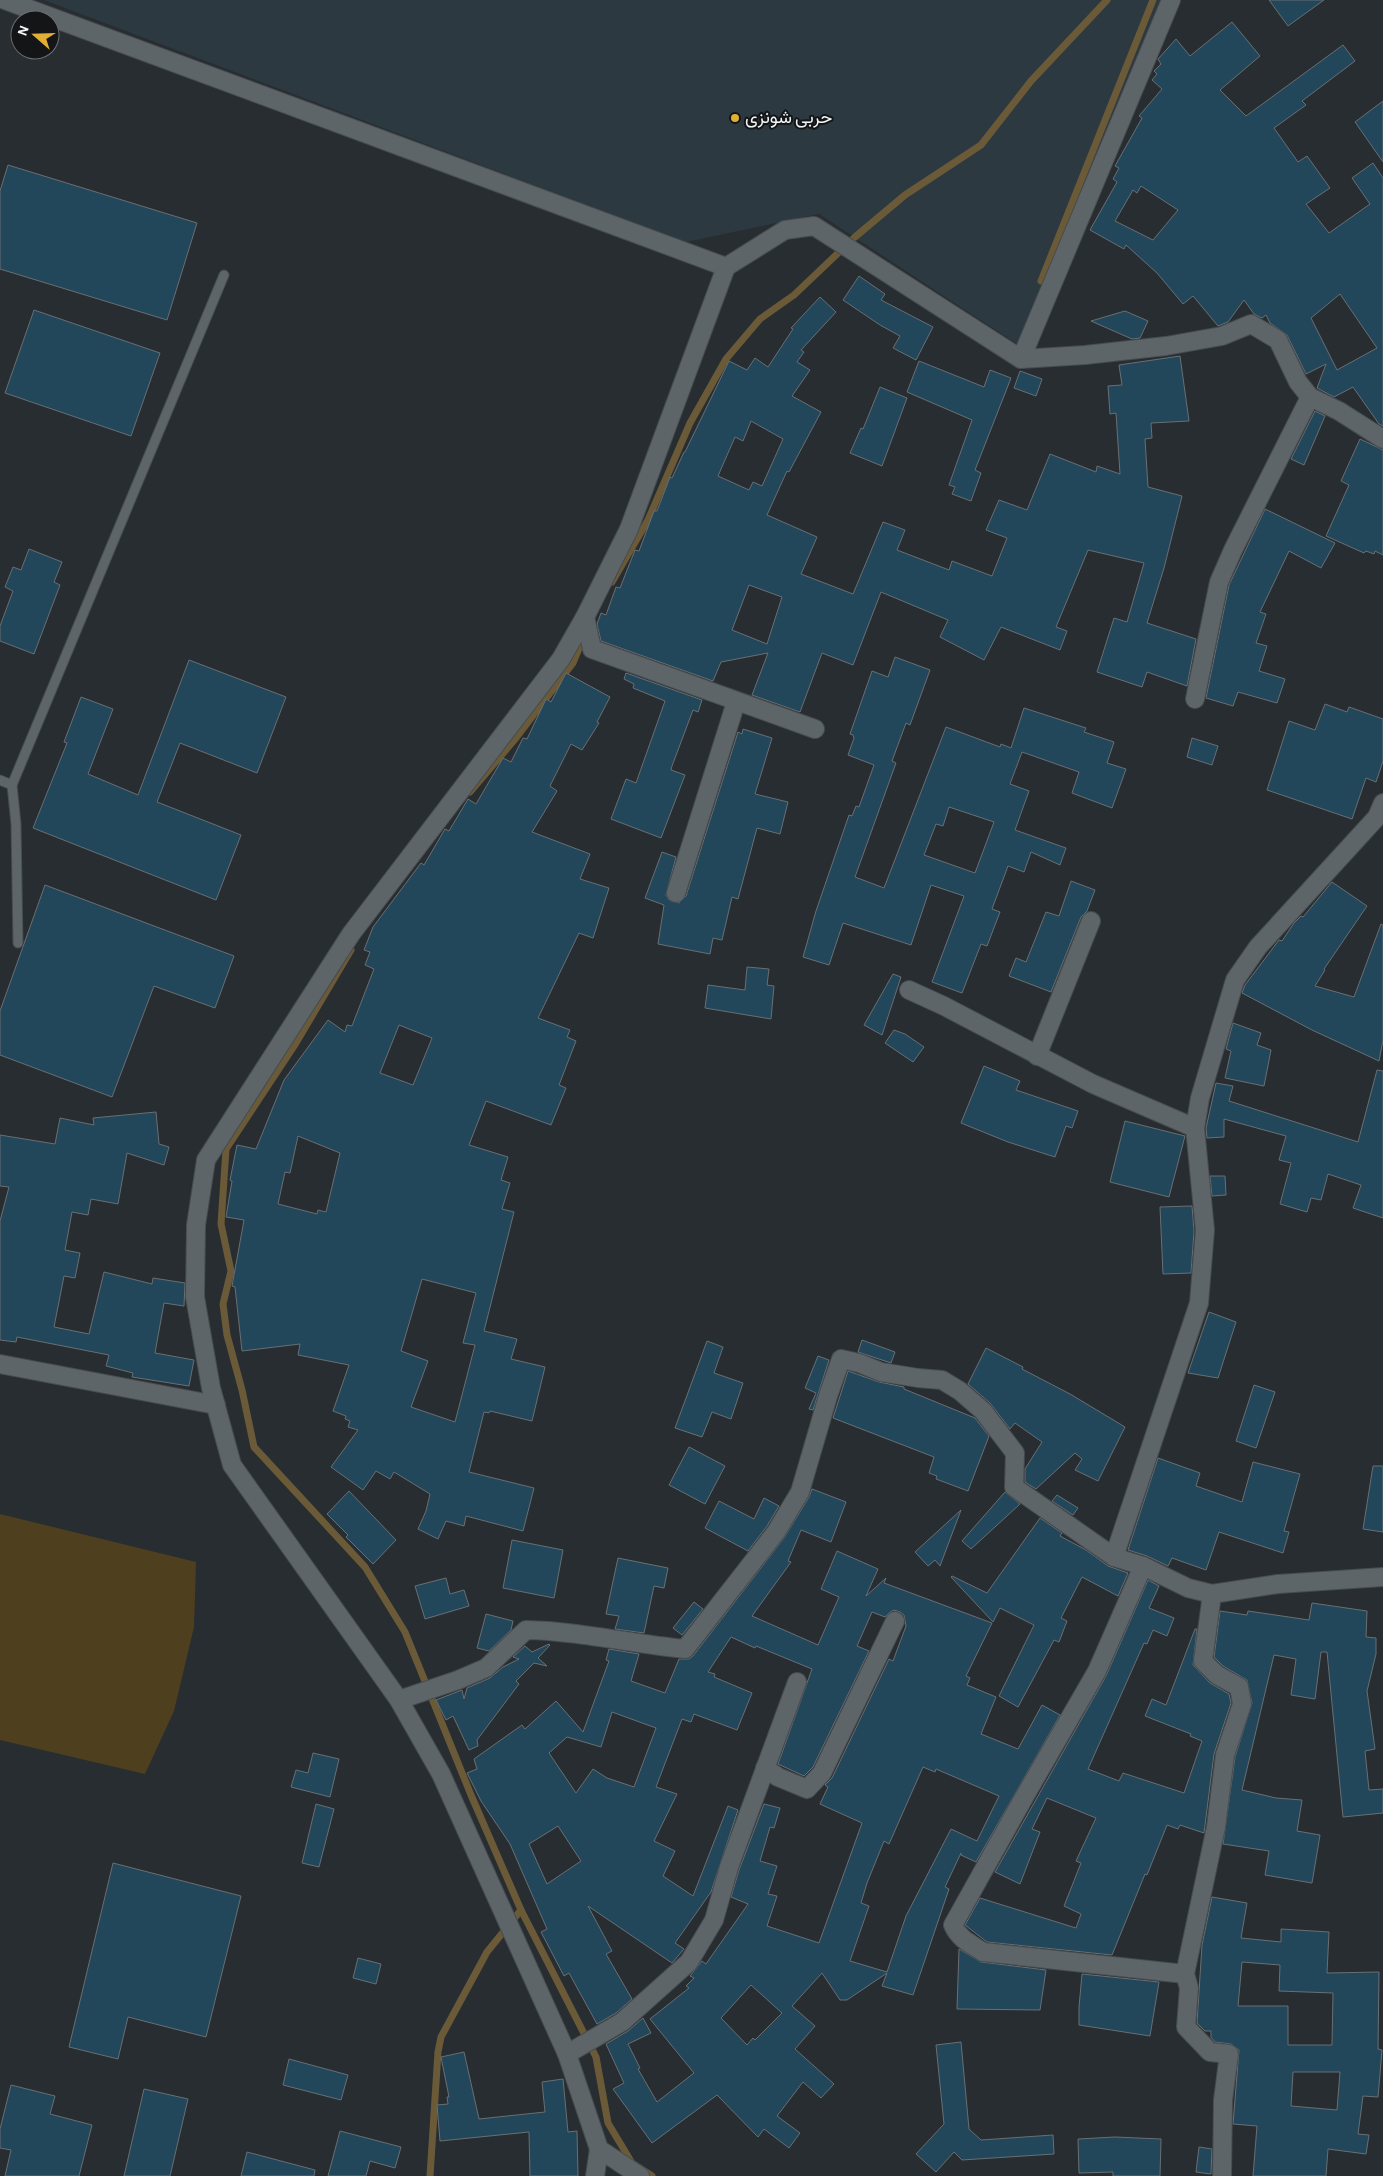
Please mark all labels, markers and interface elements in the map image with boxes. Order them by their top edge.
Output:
north arrow [10,10,60,60]
text: N [15,24,32,38]
place label: حربی شونزی [745,109,832,128]
marker: حربی شونزی [729,112,741,124]

